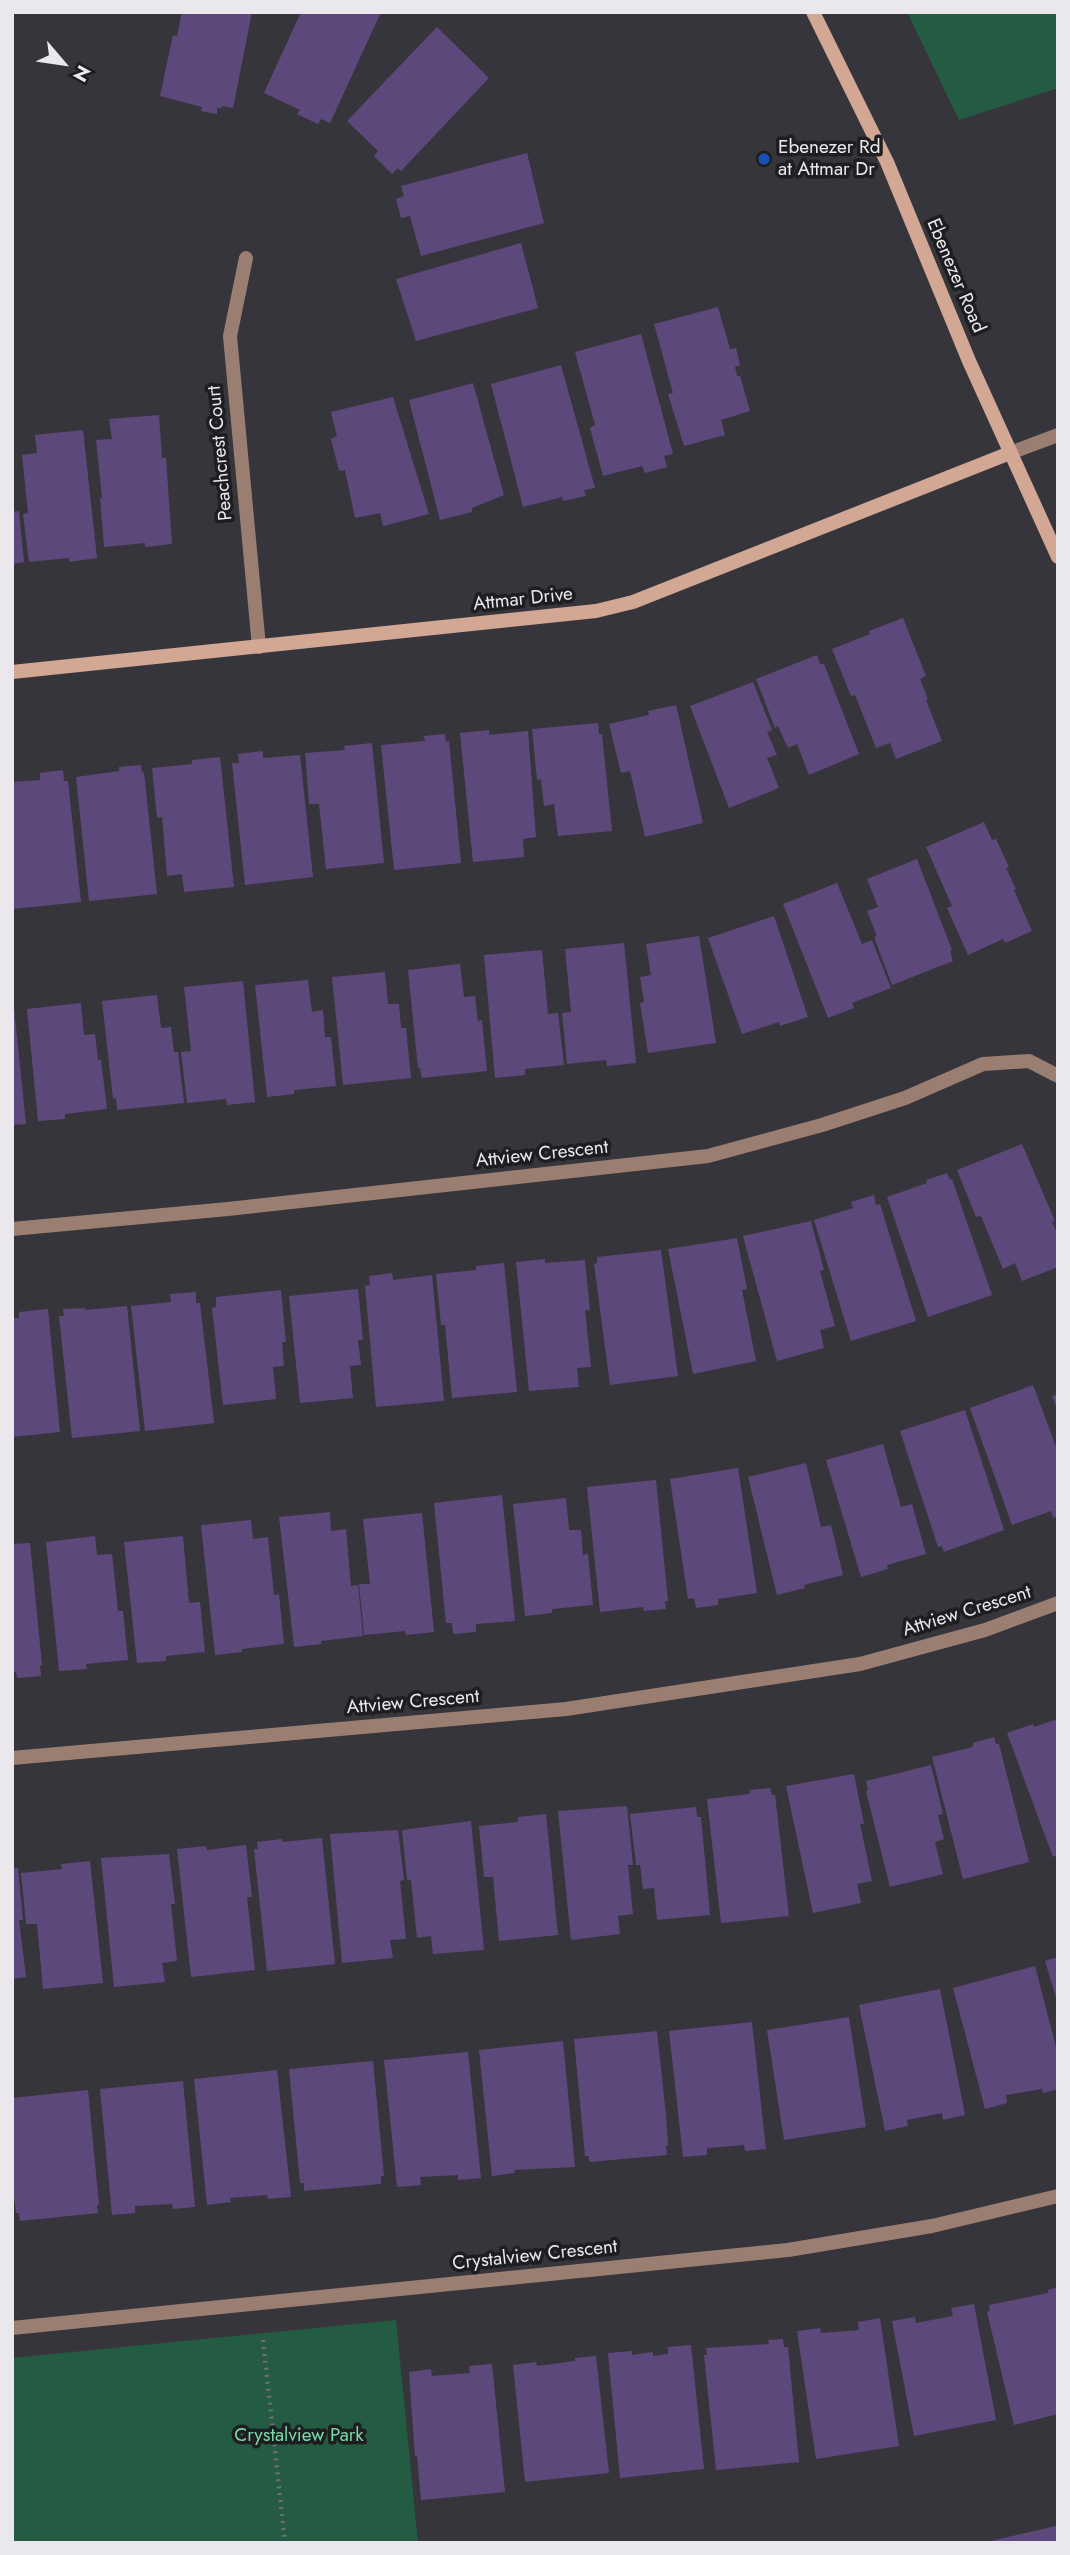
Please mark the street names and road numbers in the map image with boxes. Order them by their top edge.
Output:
street label: Ebenezer Road [921,215,989,337]
street label: Peachcrest Court [204,385,238,521]
street label: Attmar Drive [472,583,574,617]
street label: Attview Crescent [475,1137,609,1173]
street label: Attview Crescent [900,1582,1034,1642]
street label: Attview Crescent [346,1686,480,1720]
street label: Crystalview Crescent [451,2236,619,2276]

